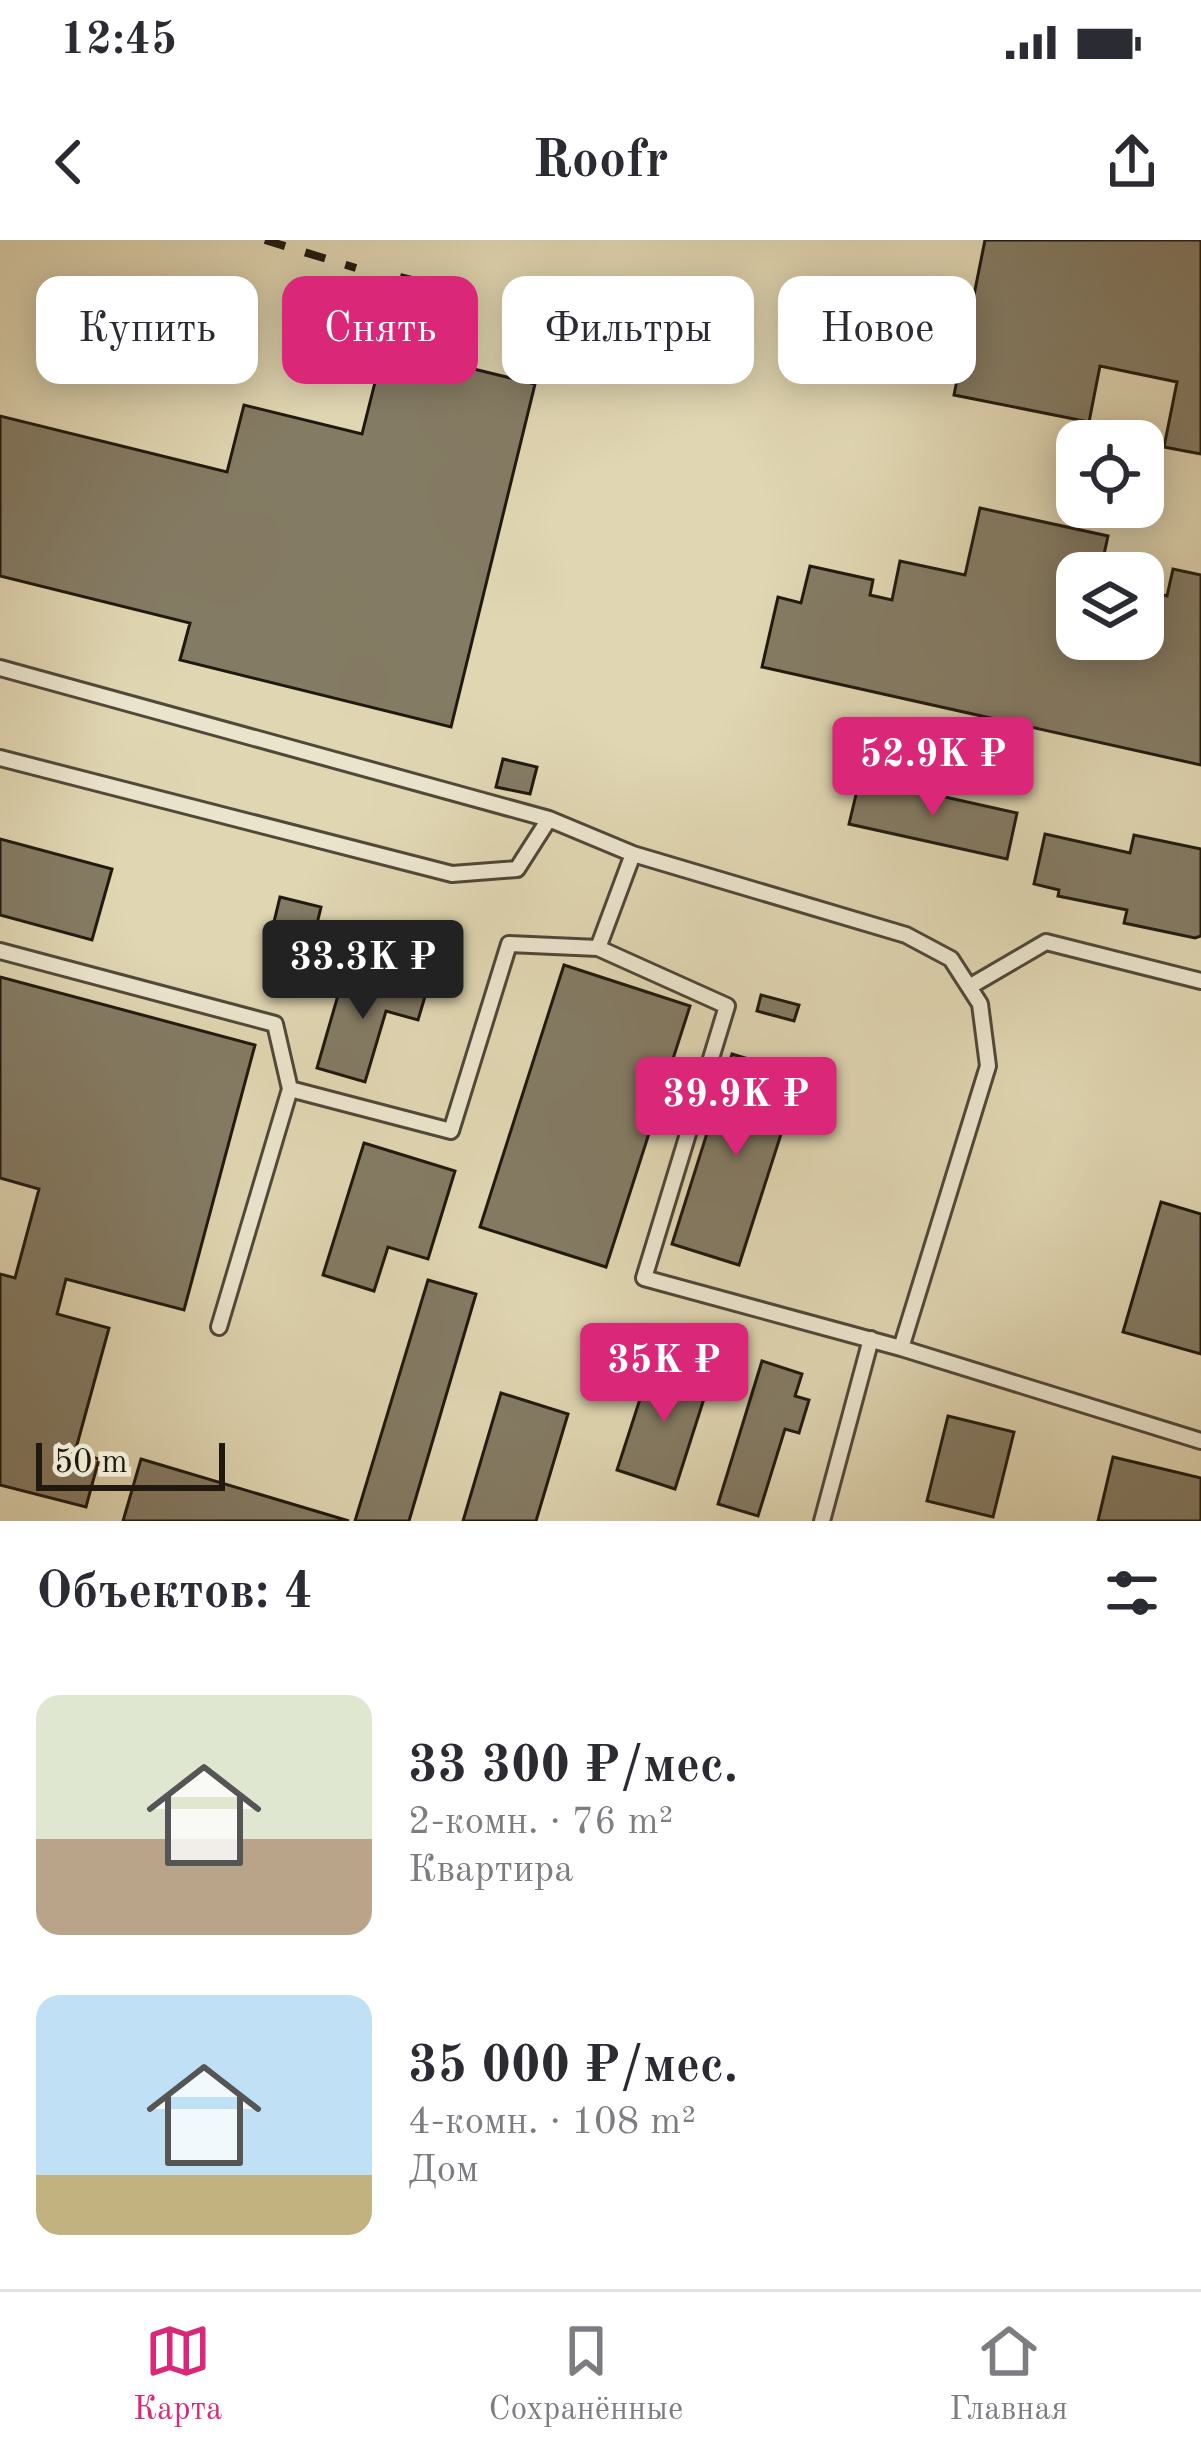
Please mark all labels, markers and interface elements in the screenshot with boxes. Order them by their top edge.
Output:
text: 12:45 [60,19,177,64]
icon: back [36,129,102,195]
icon: share [1099,129,1165,195]
text: Roofr [532,135,669,189]
chip: Купить [36,276,258,384]
chip: Снять [282,276,478,384]
chip: Фильтры [502,276,754,384]
chip: Новое [778,276,976,384]
map controls [1056,420,1164,660]
button: locate [1056,420,1164,528]
button: layers [1056,552,1164,660]
pin: 52.9K ₽ [822,717,1044,819]
text: 52.9K ₽ [859,736,1007,775]
pin: 33.3K ₽ [252,920,474,1022]
text: 33.3K ₽ [289,939,437,978]
pin: 39.9K ₽ [625,1057,847,1159]
text: 39.9K ₽ [662,1076,810,1115]
pin: 35K ₽ [580,1323,748,1425]
text: 35K ₽ [607,1342,721,1381]
scale bar [36,1437,225,1490]
text: 50 m [54,1447,128,1480]
icon: filters [1099,1560,1165,1626]
text: Объектов: 4 [36,1568,313,1619]
text: 33 300 ₽/мес. [408,1742,738,1793]
icon: home [132,1743,276,1887]
text: 2-комн. · 76 m² [408,1803,673,1842]
text: Квартира [408,1851,573,1890]
text: 35 000 ₽/мес. [408,2042,738,2093]
icon: home [132,2043,276,2187]
text: 4-комн. · 108 m² [408,2103,696,2142]
text: Дом [408,2151,479,2190]
tab: Карта [133,2318,222,2431]
tab: Сохранённые [489,2318,683,2431]
tab: Главная [949,2318,1068,2431]

